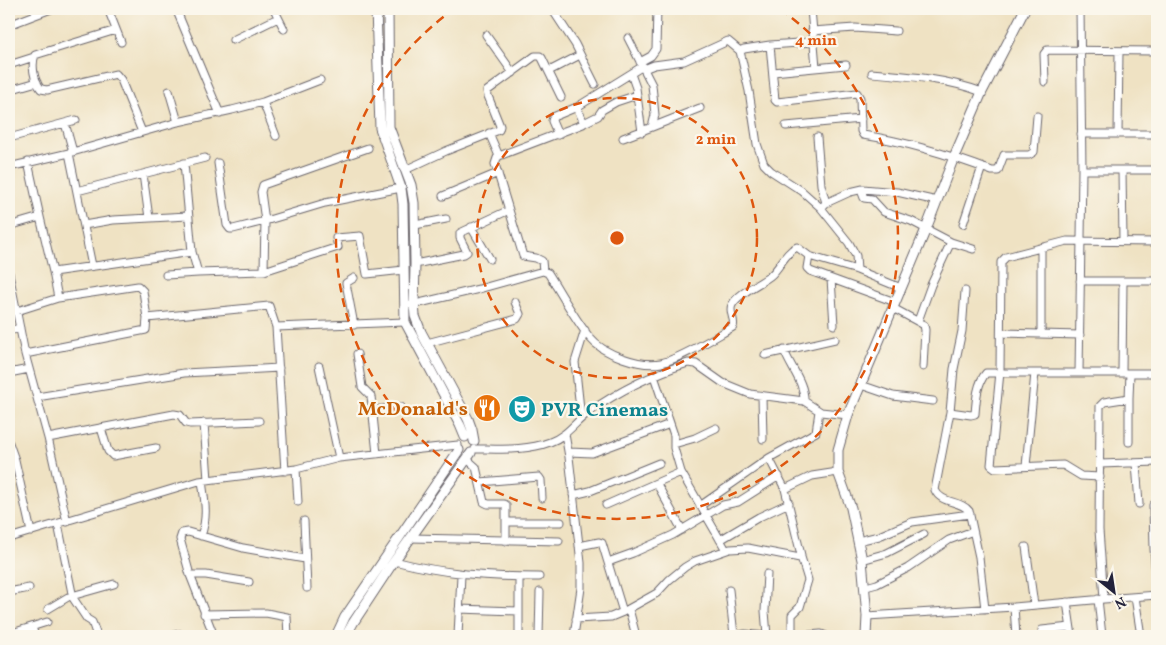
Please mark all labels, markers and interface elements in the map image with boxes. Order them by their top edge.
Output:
text: 4 min [795,31,837,52]
text: 2 min [696,130,736,151]
centre of rings [608,229,626,247]
restaurant icon: McDonald's [472,393,502,423]
theatre icon: PVR Cinemas [507,394,537,424]
place label: McDonald's [358,396,468,424]
place label: PVR Cinemas [541,397,668,425]
north arrow [1088,568,1138,618]
text: N [1111,591,1129,613]

